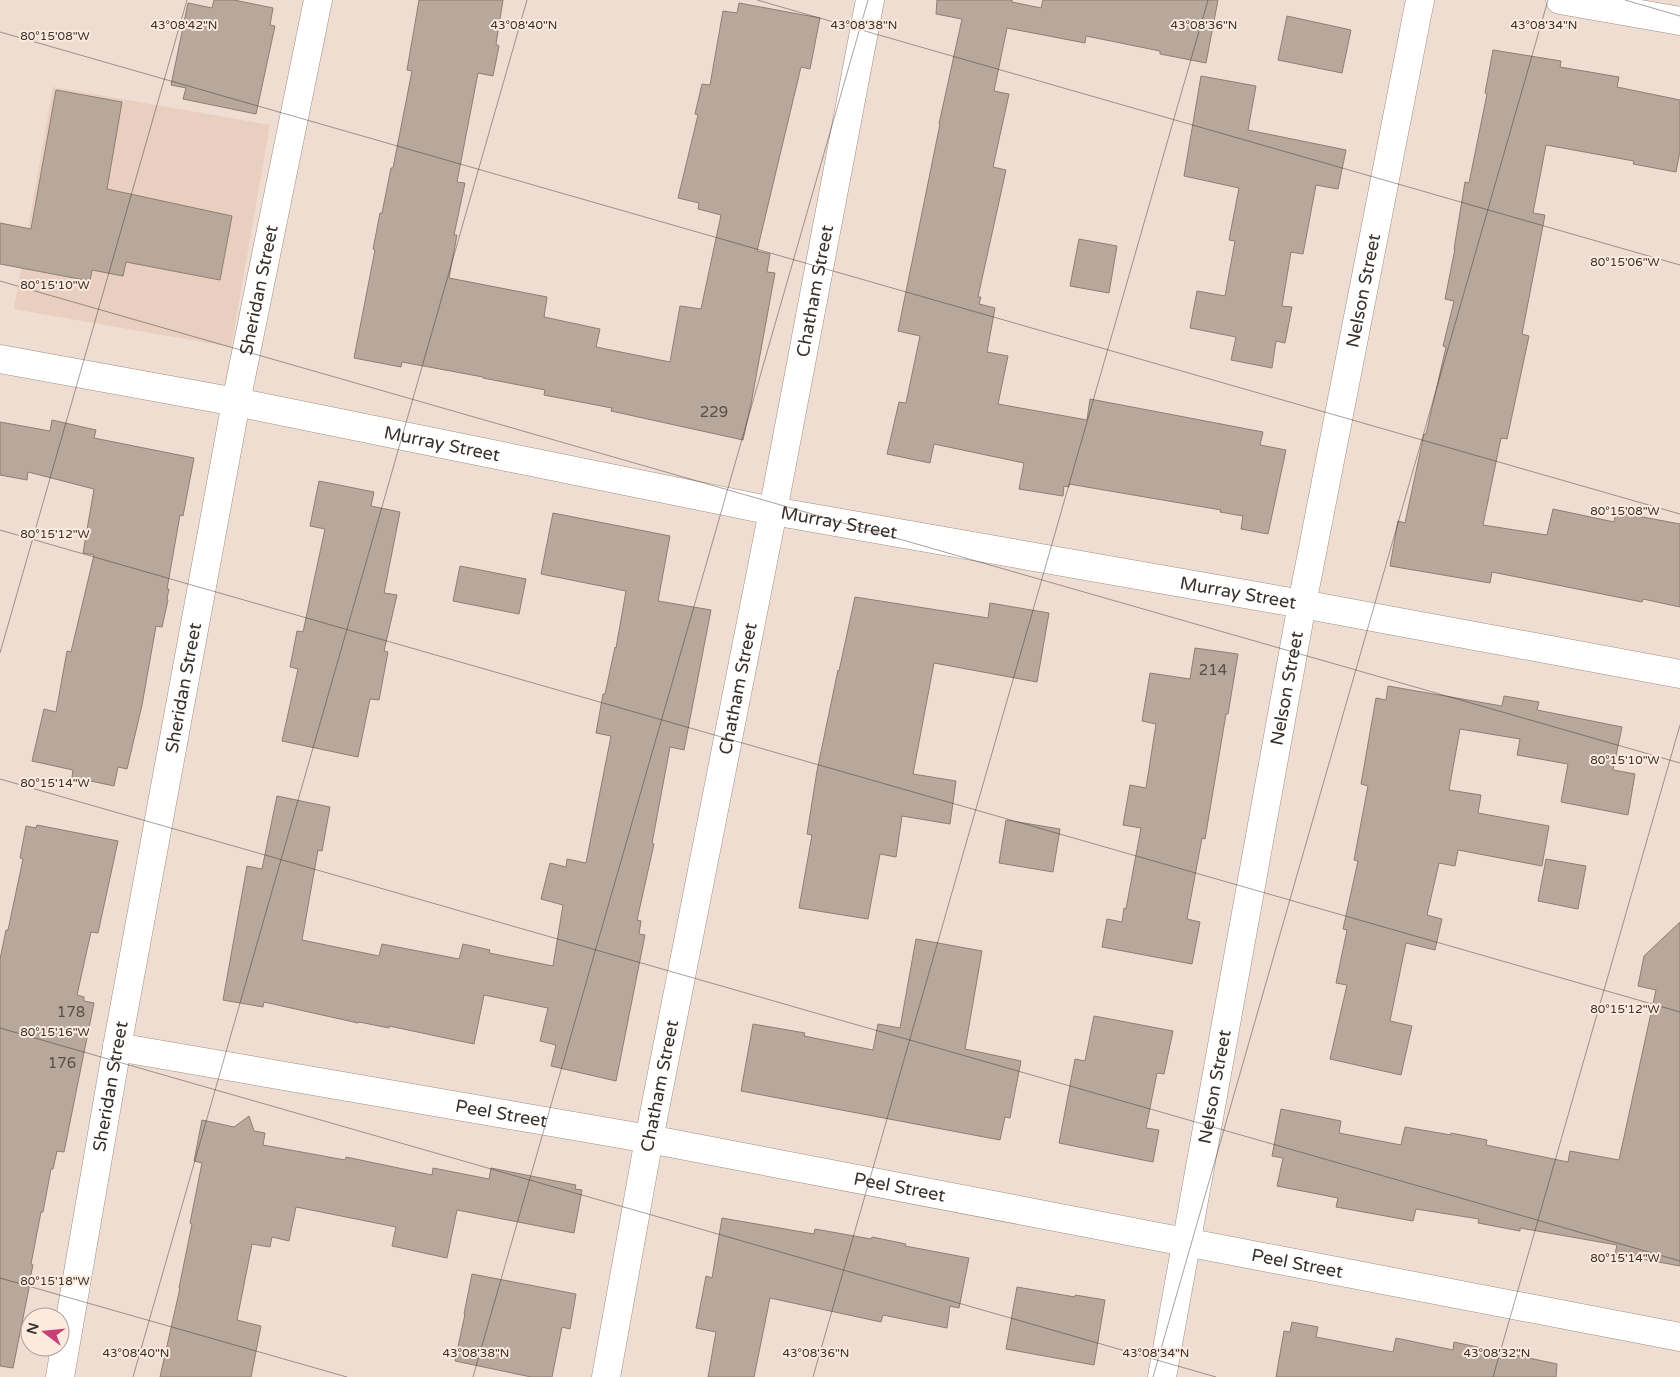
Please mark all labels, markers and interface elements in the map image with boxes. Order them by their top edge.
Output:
text: 43°08'42"N [151,18,218,32]
text: 43°08'40"N [491,18,558,32]
text: 43°08'38"N [831,18,898,32]
text: 43°08'36"N [1171,18,1238,32]
text: 43°08'34"N [1511,18,1578,32]
text: 80°15'08"W [20,29,90,43]
street label: Sheridan Street [235,223,283,357]
street label: Chatham Street [791,223,838,359]
street label: Nelson Street [1341,232,1385,349]
text: 80°15'06"W [1590,255,1660,269]
text: 80°15'10"W [20,278,90,292]
house number: 229 [700,403,728,421]
street label: Murray Street [382,421,502,466]
street label: Murray Street [779,502,899,544]
text: 80°15'08"W [1590,504,1660,518]
text: 80°15'12"W [20,527,90,541]
street label: Murray Street [1178,572,1298,614]
street label: Sheridan Street [160,621,206,755]
street label: Chatham Street [714,621,762,756]
street label: Nelson Street [1266,629,1308,747]
house number: 214 [1199,661,1227,679]
text: 80°15'10"W [1590,753,1660,767]
text: 80°15'14"W [20,776,90,790]
text: 80°15'12"W [1590,1002,1660,1016]
house number: 178 [57,1003,85,1021]
street label: Chatham Street [636,1018,683,1154]
street label: Sheridan Street [88,1019,133,1153]
text: 80°15'16"W [20,1025,90,1039]
street label: Nelson Street [1193,1028,1236,1146]
house number: 176 [48,1054,76,1072]
street label: Peel Street [454,1095,549,1132]
street label: Peel Street [852,1168,947,1207]
street label: Peel Street [1250,1244,1345,1283]
text: 80°15'14"W [1590,1251,1660,1265]
text: 80°15'18"W [20,1274,90,1288]
north arrow [20,1307,70,1357]
text: N [23,1321,43,1336]
text: 43°08'40"N [103,1346,170,1360]
text: 43°08'38"N [443,1346,510,1360]
text: 43°08'36"N [783,1346,850,1360]
text: 43°08'34"N [1123,1346,1190,1360]
text: 43°08'32"N [1464,1346,1531,1360]

